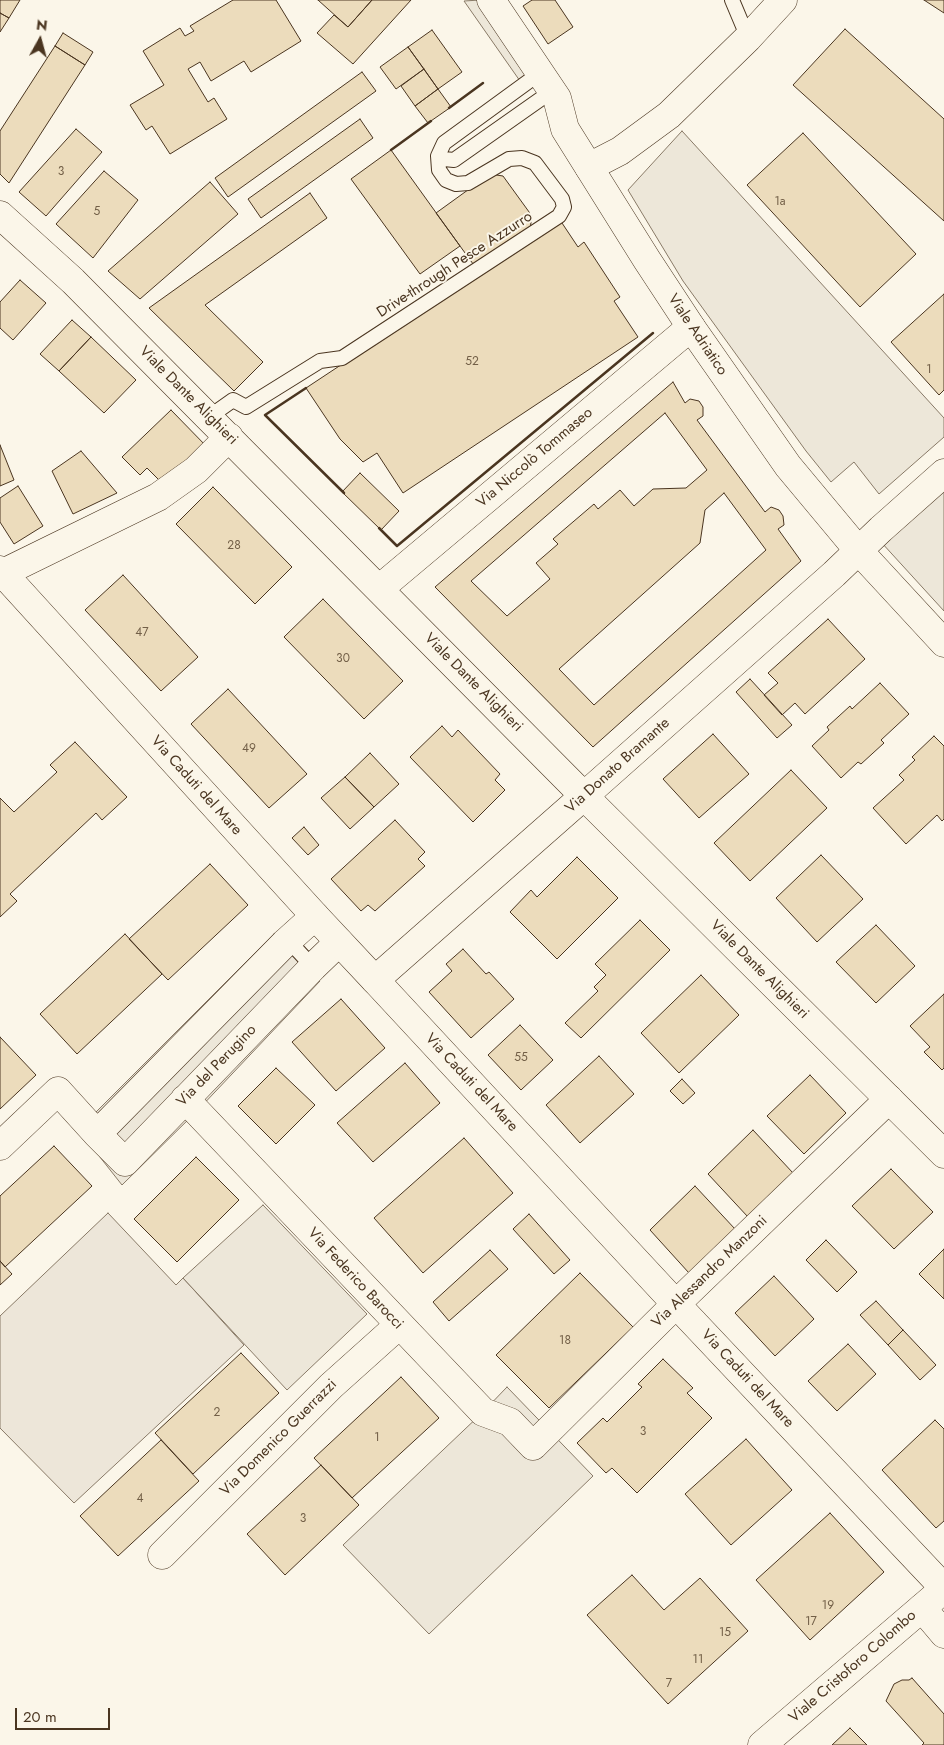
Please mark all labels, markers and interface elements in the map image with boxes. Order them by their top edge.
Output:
north arrow [15,15,65,65]
text: N [35,15,49,36]
house number: 3 [58,165,64,179]
house number: 1a [774,195,786,209]
house number: 5 [94,205,100,219]
street label: Drive-through Pesce Azzurro [374,208,536,322]
street label: Viale Adriatico [663,291,731,379]
street label: Viale Dante Alighieri [135,343,241,449]
house number: 52 [465,355,479,369]
house number: 1 [926,363,932,377]
street label: Via Niccolò Tommaseo [473,404,597,512]
house number: 28 [227,539,241,553]
house number: 47 [135,626,149,640]
street label: Viale Dante Alighieri [420,630,526,736]
house number: 30 [336,652,350,666]
street label: Via Donato Bramante [562,714,674,818]
street label: Via Caduti del Mare [147,733,245,839]
house number: 49 [242,742,256,756]
street label: Viale Dante Alighieri [706,917,812,1023]
street label: Via del Perugino [173,1021,261,1111]
street label: Via Caduti del Mare [421,1030,521,1136]
house number: 55 [514,1051,528,1065]
street label: Via Alessandro Manzoni [648,1212,772,1332]
street label: Via Federico Barocci [303,1224,407,1334]
street label: Via Caduti del Mare [697,1326,797,1432]
house number: 18 [559,1334,571,1348]
street label: Via Domenico Guerrazzi [217,1376,341,1500]
house number: 2 [214,1406,220,1420]
house number: 3 [640,1425,646,1439]
house number: 1 [374,1431,380,1445]
house number: 4 [137,1492,143,1506]
house number: 3 [300,1512,306,1526]
house number: 19 [822,1599,834,1613]
street label: Viale Cristoforo Colombo [786,1607,920,1727]
house number: 17 [805,1615,817,1629]
house number: 15 [719,1626,731,1640]
house number: 11 [693,1653,703,1667]
house number: 7 [666,1677,672,1691]
scale bar [18,1698,112,1730]
text: 20 m [23,1706,57,1728]

